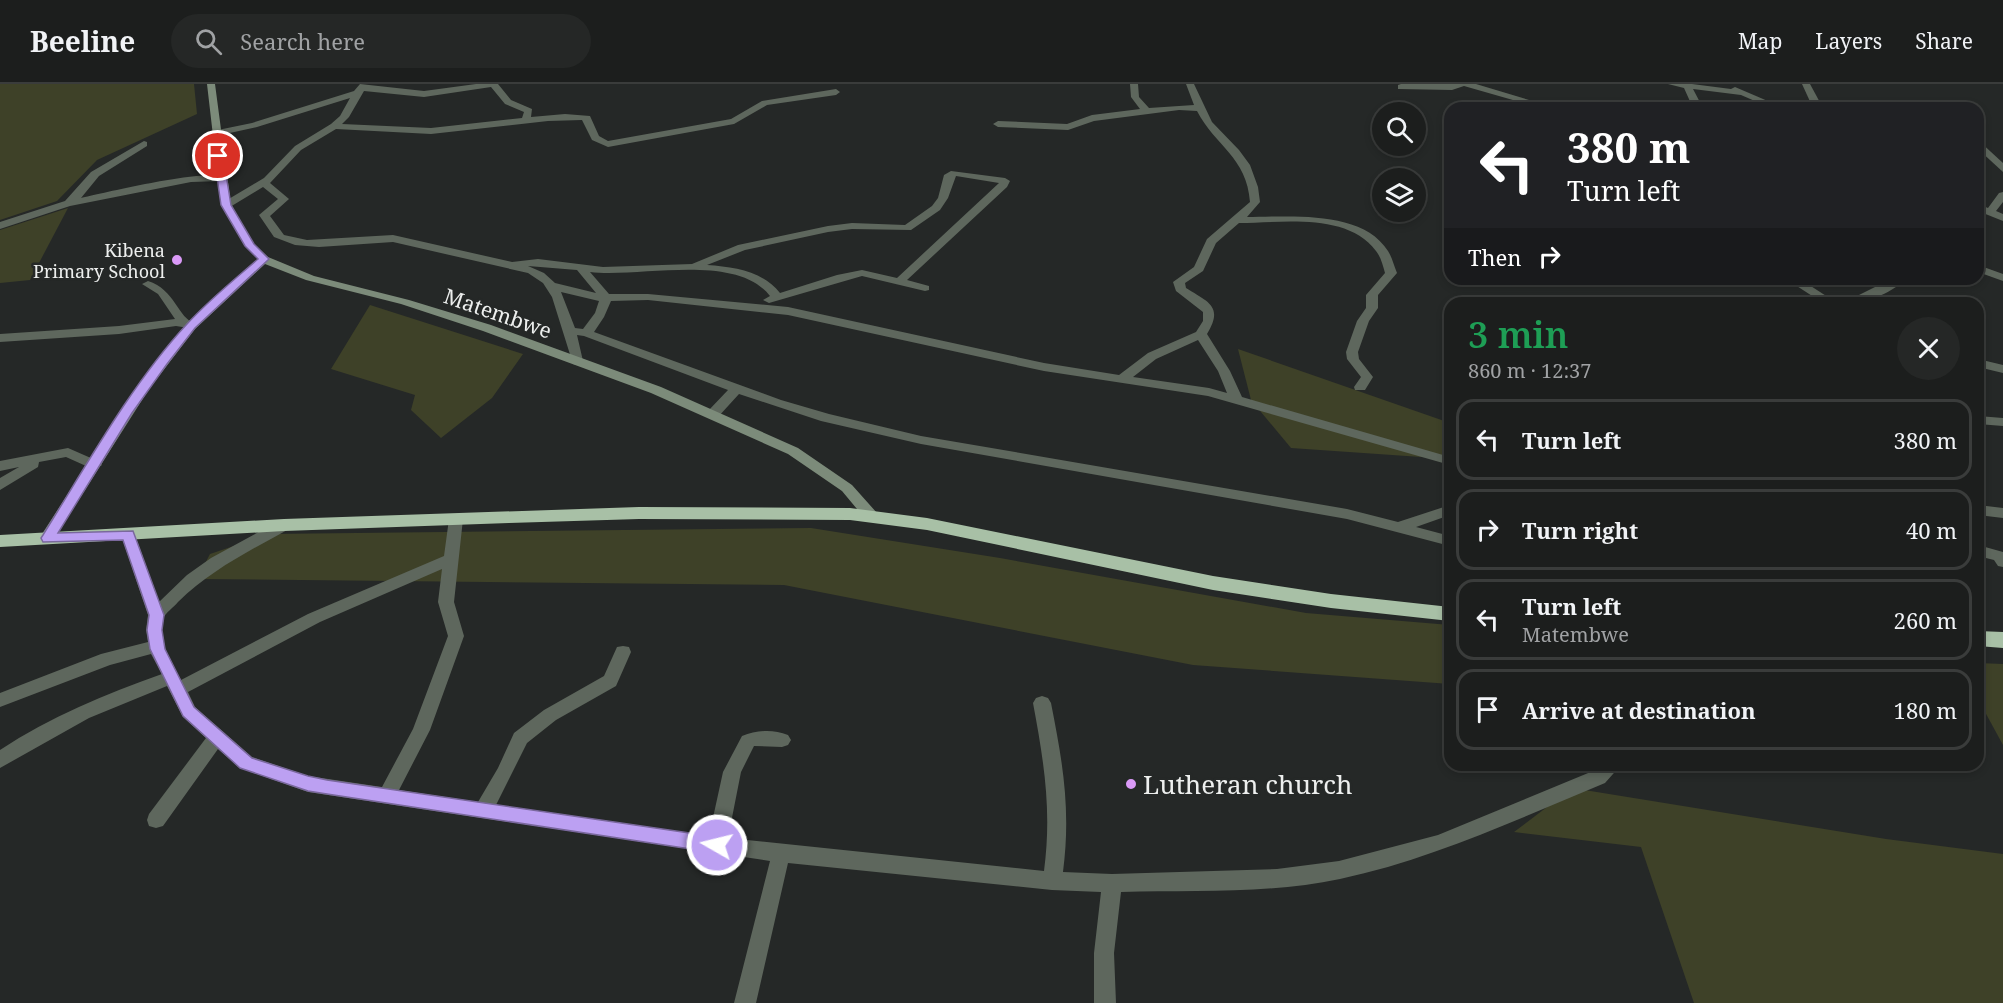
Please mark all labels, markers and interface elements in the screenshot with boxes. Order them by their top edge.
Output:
search box [171,14,591,68]
text: Beeline [30,22,135,60]
icon: search [192,25,225,58]
text: Search here [240,26,365,56]
text: Map [1738,27,1782,55]
text: Layers [1815,27,1882,55]
text: Share [1915,27,1973,55]
map controls [1372,102,1426,222]
button: search [1372,102,1426,156]
text: 380 m [1567,118,1691,175]
icon: left [1468,126,1546,204]
pin [192,130,243,181]
icon: arrive [201,139,234,172]
button: layers [1372,168,1426,222]
text: Turn left [1567,172,1680,209]
place label: Kibena Primary School [33,238,165,283]
icon: right [1533,240,1566,273]
text: Then [1468,242,1521,272]
marker: Kibena Primary School [170,253,184,267]
street label: Matembwe [440,281,556,345]
text: 3 min [1468,310,1569,359]
button: close [1897,317,1960,380]
text: 860 m · 12:37 [1468,357,1591,384]
icon: left [1471,423,1504,456]
text: Turn left [1522,425,1621,455]
text: 380 m [1894,425,1957,455]
icon: right [1471,513,1504,546]
text: Turn right [1522,515,1638,545]
text: 40 m [1906,515,1957,545]
text: Turn left [1522,591,1621,621]
icon: left [1471,603,1504,636]
text: 260 m [1894,605,1957,635]
text: Matembwe [1522,621,1629,648]
icon: arrive [1471,693,1504,726]
text: Arrive at destination [1522,695,1756,725]
text: 180 m [1894,695,1957,725]
place label: Lutheran church [1143,766,1353,802]
marker: Lutheran church [1124,777,1138,791]
position arrow [685,813,749,877]

